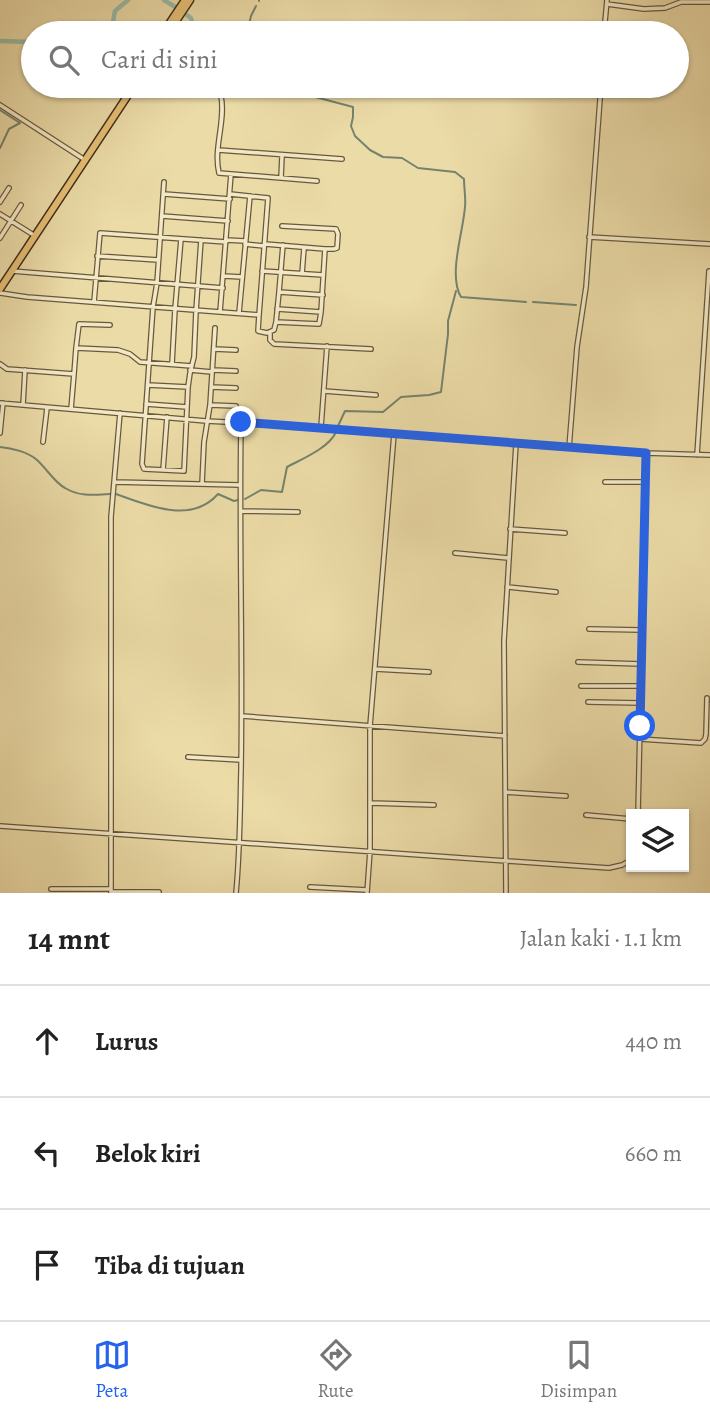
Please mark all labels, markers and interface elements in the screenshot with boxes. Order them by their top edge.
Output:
search box [21,21,689,98]
icon: search [45,41,83,79]
text: Cari di sini [101,42,218,77]
route end [225,406,256,437]
route start [624,710,655,741]
map controls [626,809,689,872]
button: layers [626,809,689,872]
text: 14 mnt [28,919,110,959]
text: Jalan kaki · 1.1 km [520,923,682,954]
icon: ahead [28,1022,66,1060]
text: Lurus [95,1024,158,1059]
text: 440 m [625,1026,682,1057]
icon: left [28,1134,66,1172]
text: Belok kiri [95,1136,201,1171]
text: 660 m [625,1138,682,1169]
icon: arrive [28,1246,66,1284]
text: Tiba di tujuan [95,1248,245,1283]
tab: Peta [93,1336,131,1404]
tab: Rute [317,1336,355,1404]
tab: Disimpan [540,1336,617,1404]

